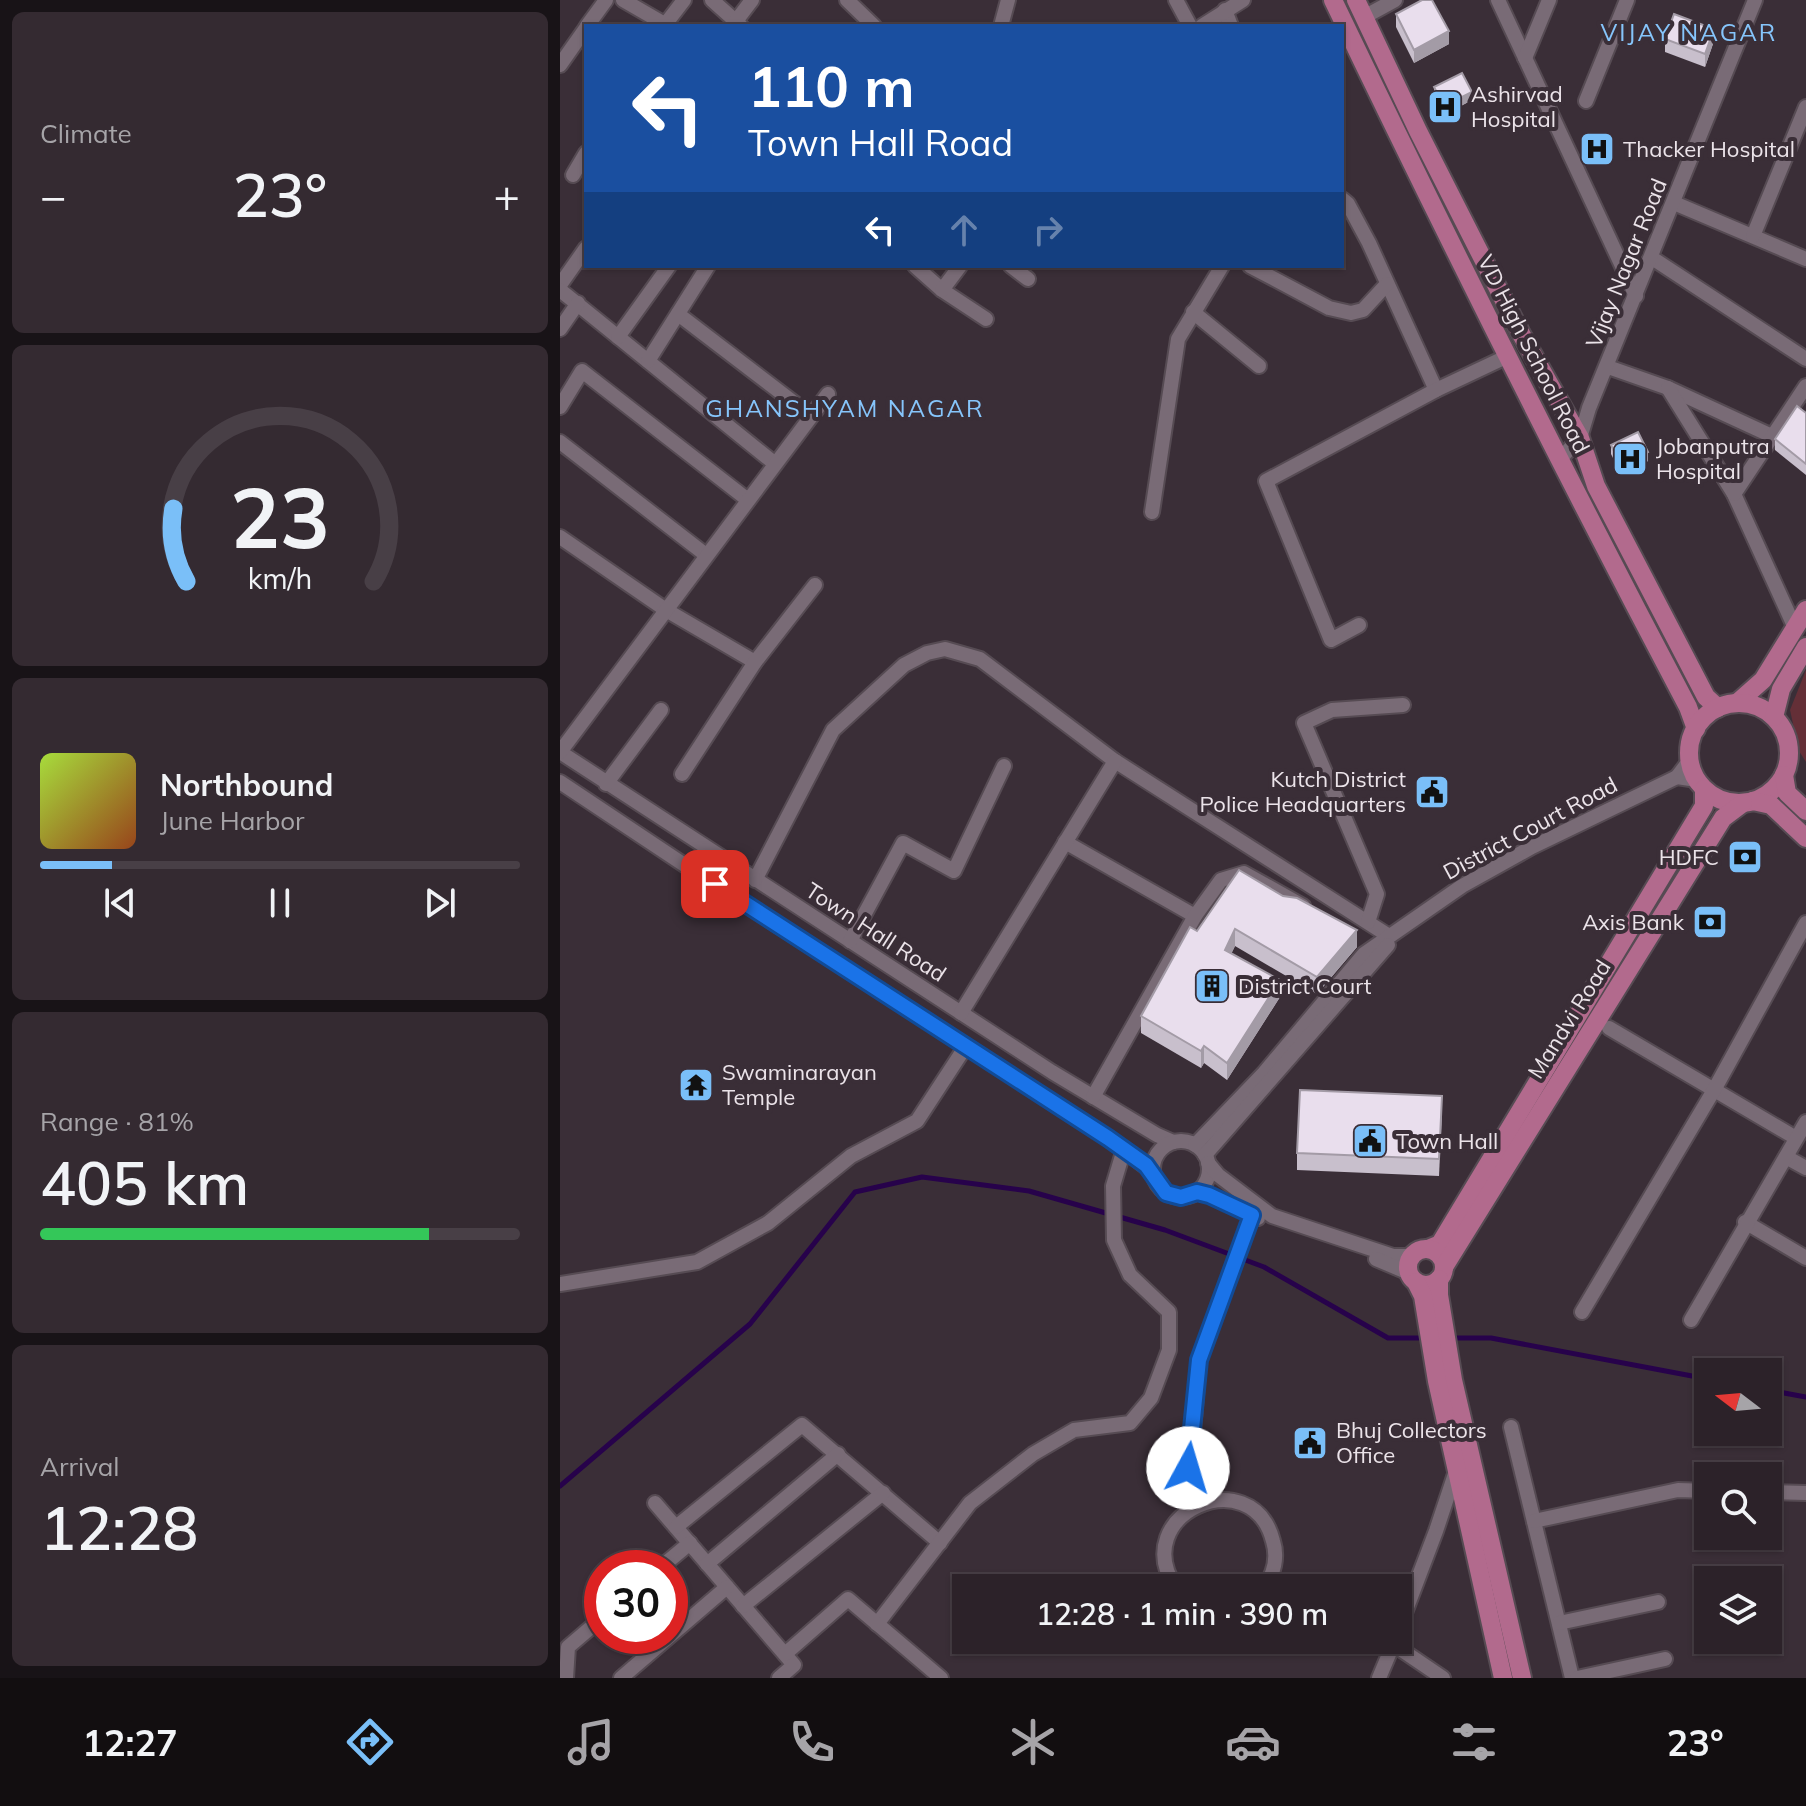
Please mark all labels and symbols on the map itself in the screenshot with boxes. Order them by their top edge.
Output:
district label: VIJAY NAGAR [1601,17,1777,47]
place label: Ashirvad Hospital [1471,80,1563,133]
hospital icon: Ashirvad Hospital [1426,88,1464,126]
hospital icon: Thacker Hospital [1578,130,1616,168]
place label: Thacker Hospital [1623,135,1795,163]
street label: Vijay Nagar Road [1579,174,1673,352]
street label: VD High School Road [1472,250,1596,458]
district label: GHANSHYAM NAGAR [705,393,985,423]
place label: Jobanputra Hospital [1656,432,1770,485]
hospital icon: Jobanputra Hospital [1611,440,1649,478]
place label: Kutch District Police Headquarters [1200,765,1406,818]
street label: District Court Road [1438,770,1622,886]
public building icon: Kutch District Police Headquarters [1413,773,1451,811]
bank icon: HDFC [1726,838,1764,876]
place label: HDFC [1659,843,1719,871]
pin [681,850,749,918]
street label: Town Hall Road [800,876,952,988]
bank icon: Axis Bank [1691,903,1729,941]
place label: Axis Bank [1582,908,1685,936]
street label: Mandvi Road [1521,954,1617,1084]
building icon: District Court [1193,967,1231,1005]
place label: District Court [1238,972,1372,1000]
place label: Swaminarayan Temple [722,1058,877,1111]
temple icon: Swaminarayan Temple [677,1066,715,1104]
public building icon: Town Hall [1351,1122,1389,1160]
place label: Town Hall [1396,1127,1498,1155]
north arrow [1694,1358,1782,1446]
place label: Bhuj Collectors Office [1336,1416,1487,1469]
public building icon: Bhuj Collectors Office [1291,1424,1329,1462]
position arrow [1146,1426,1230,1510]
speed limit sign: 30 [584,1550,688,1654]

